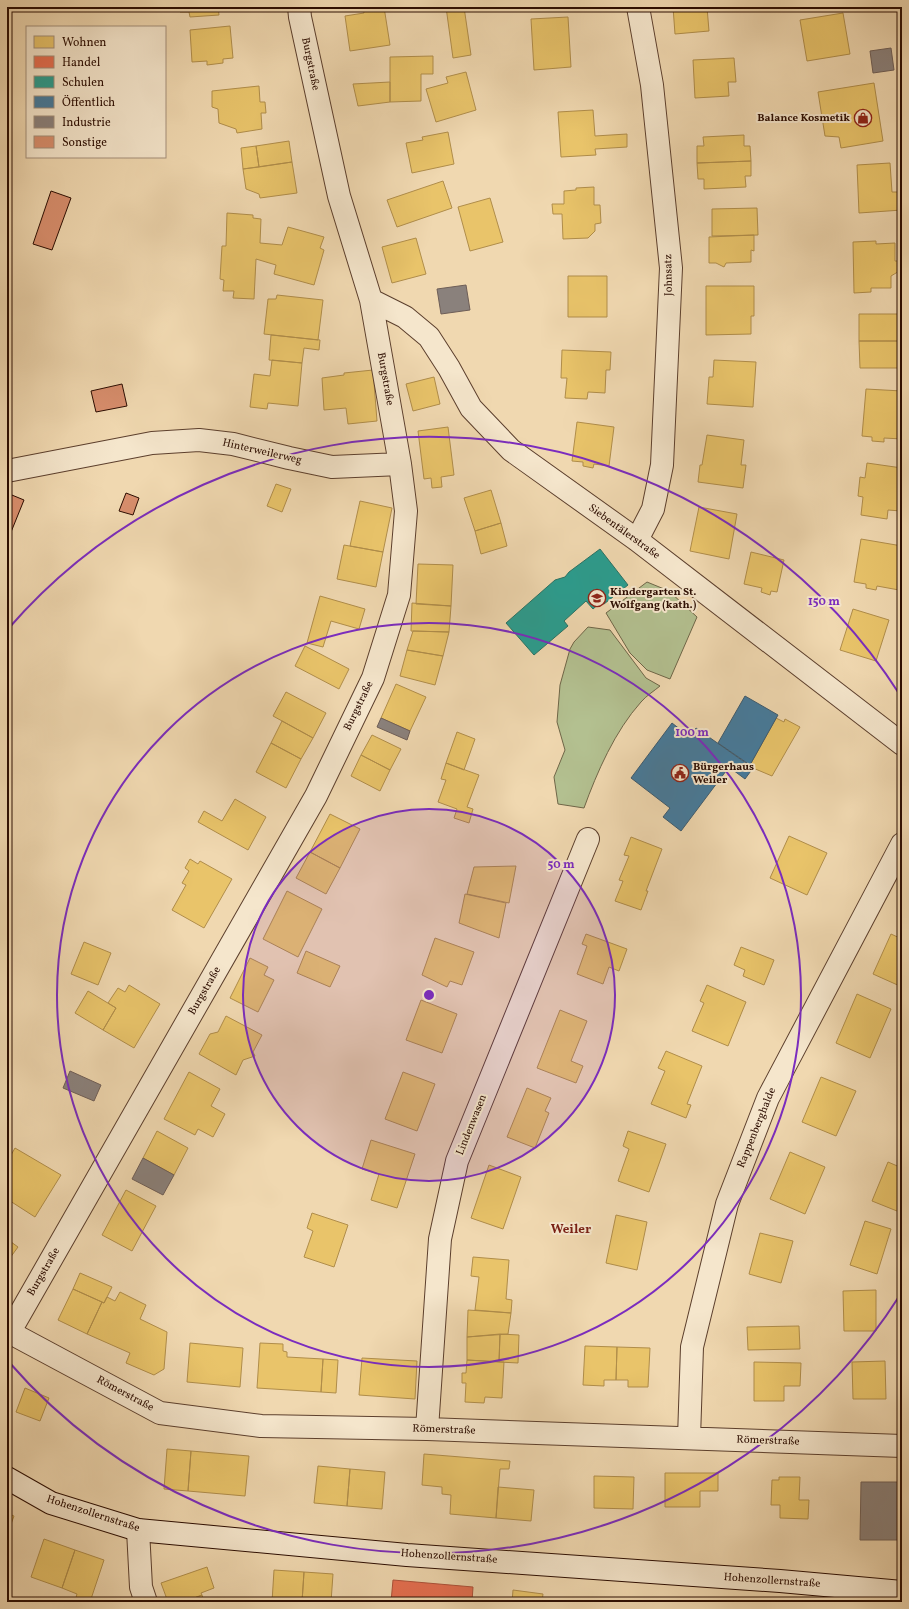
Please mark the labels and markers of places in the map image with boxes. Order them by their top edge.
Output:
shop icon: Balance Kosmetik [853,108,873,128]
place label: Balance Kosmetik [757,111,850,126]
place label: Kindergarten St. Wolfgang (kath.) [610,585,697,613]
school or university icon: Kindergarten St. Wolfgang (kath.) [587,588,607,608]
place label: Bürgerhaus Weiler [693,760,754,788]
public building icon: Bürgerhaus Weiler [670,763,690,783]
centre of rings [422,988,436,1002]

